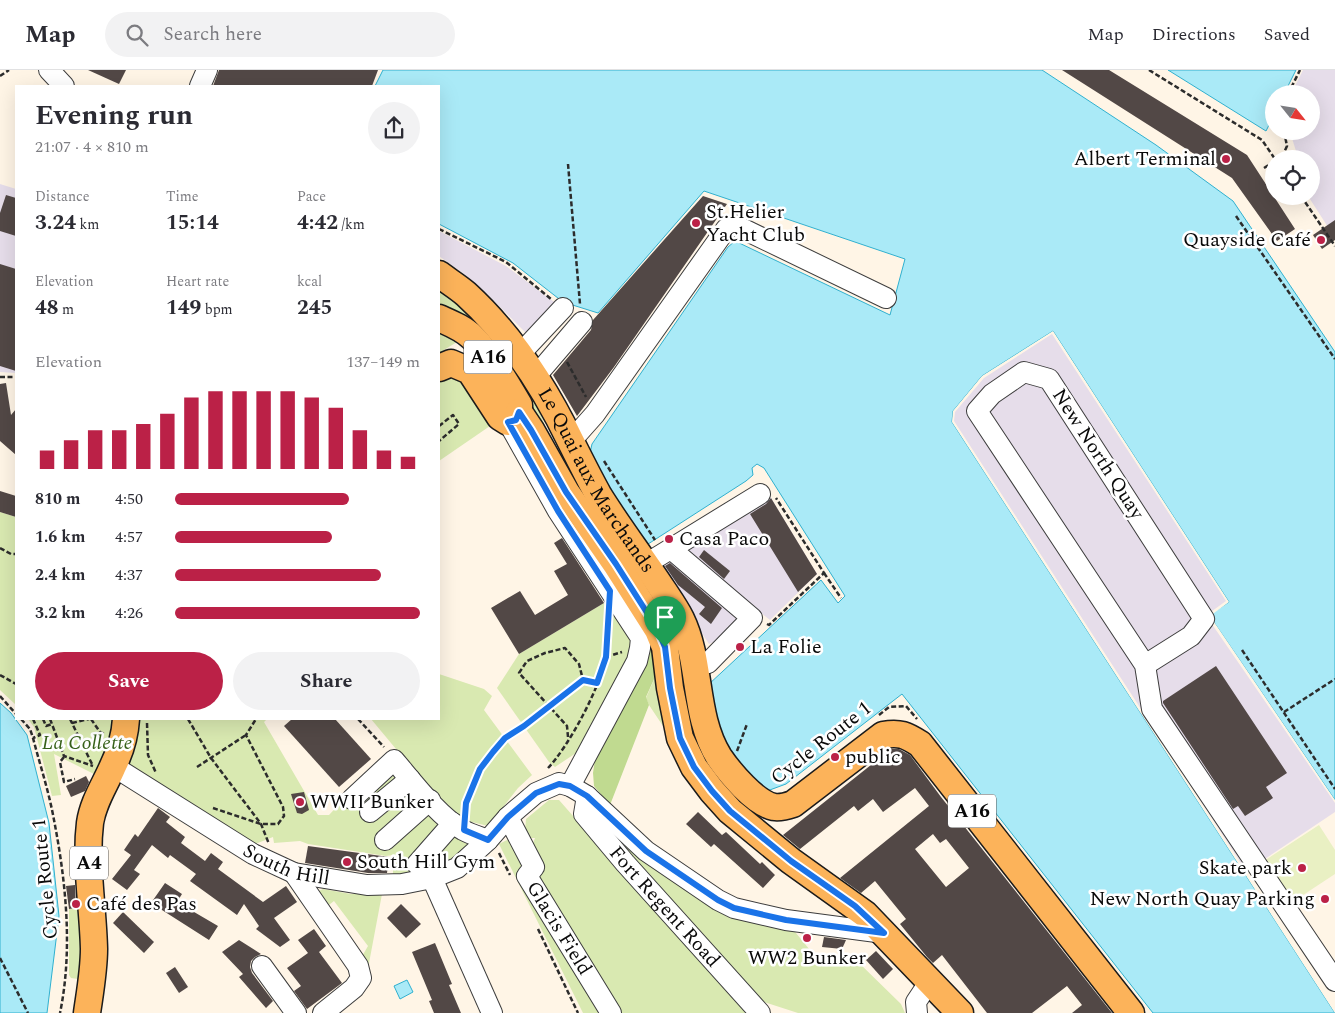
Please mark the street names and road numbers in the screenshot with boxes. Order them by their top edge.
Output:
road number: A16 [464,340,512,374]
street label: Le Quai aux Marchands [530,382,662,579]
street label: New North Quay [1044,383,1152,527]
street label: Cycle Route 1 [764,694,878,792]
road number: A16 [948,794,996,828]
street label: Cycle Route 1 [24,817,66,941]
street label: South Hill [237,836,332,894]
street label: Fort Regent Road [602,839,727,974]
road number: A4 [70,846,108,880]
street label: Glacis Field [519,875,599,981]

